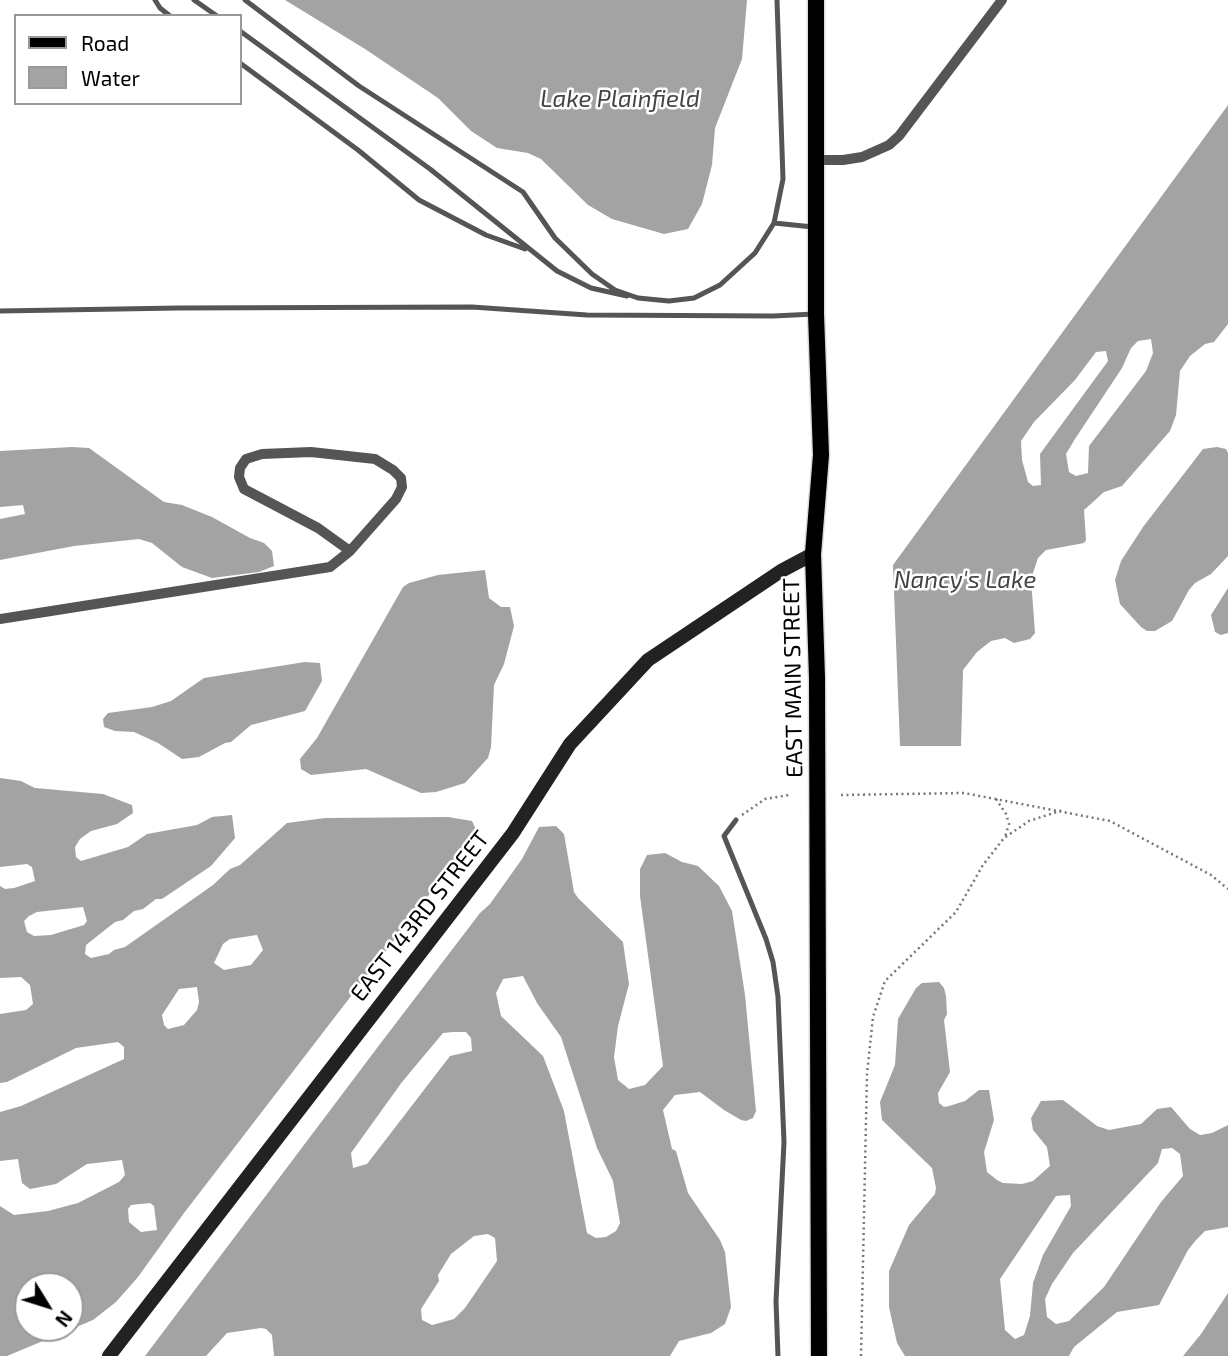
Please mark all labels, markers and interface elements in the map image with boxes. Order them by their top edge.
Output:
legend [14,14,242,105]
text: Road [81,30,129,55]
text: Water [81,65,140,90]
water label: Lake Plainfield [540,85,700,113]
water label: Nancy's Lake [894,566,1036,594]
street label: EAST MAIN STREET [777,578,809,778]
street label: EAST 143RD STREET [345,825,495,1007]
north arrow [14,1272,84,1342]
text: N [51,1307,78,1331]

